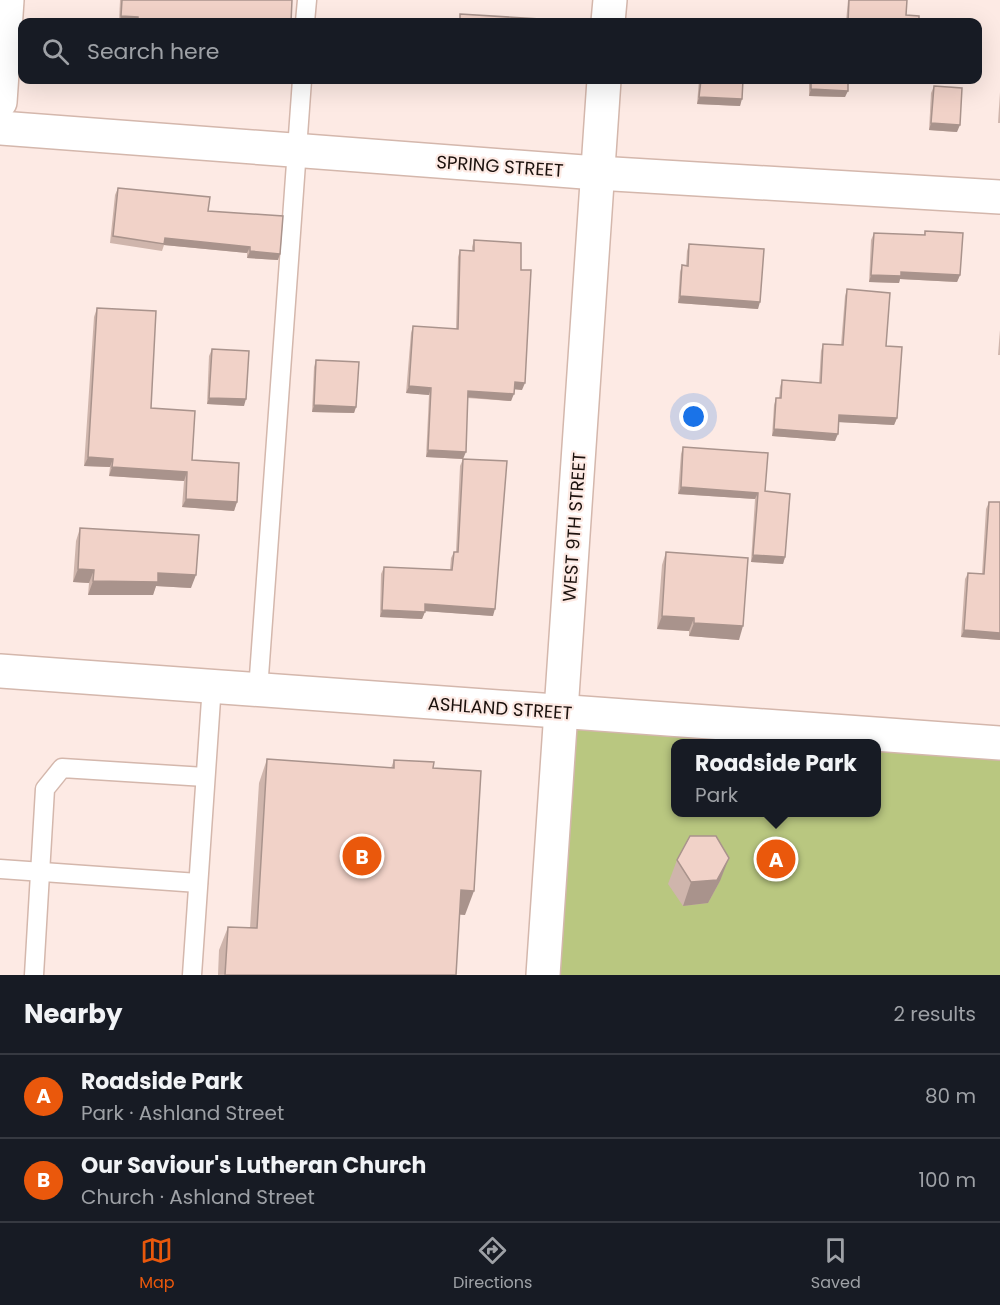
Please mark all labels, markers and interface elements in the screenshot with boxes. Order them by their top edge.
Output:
search box [18,18,982,84]
icon: search [39,35,72,68]
text: Search here [87,36,220,67]
street label: SPRING STREET [436,149,565,183]
your location [679,402,708,431]
street label: WEST 9TH STREET [556,451,592,603]
street label: ASHLAND STREET [427,690,573,726]
popup [671,739,881,817]
text: Roadside Park [695,748,857,779]
text: Park [695,781,738,809]
pin: B [342,834,382,878]
pin: A [756,836,796,882]
text: Nearby [24,996,122,1032]
text: 2 results [893,1000,976,1028]
text: Roadside Park [81,1066,243,1097]
text: A [36,1082,51,1110]
text: 80 m [925,1082,976,1110]
text: Park · Ashland Street [81,1099,284,1127]
text: Our Saviour's Lutheran Church [81,1150,426,1181]
text: B [37,1166,50,1194]
text: 100 m [919,1166,976,1194]
text: Church · Ashland Street [81,1183,315,1211]
tab: Map [139,1234,175,1295]
tab: Directions [453,1234,532,1295]
tab: Saved [811,1234,861,1295]

